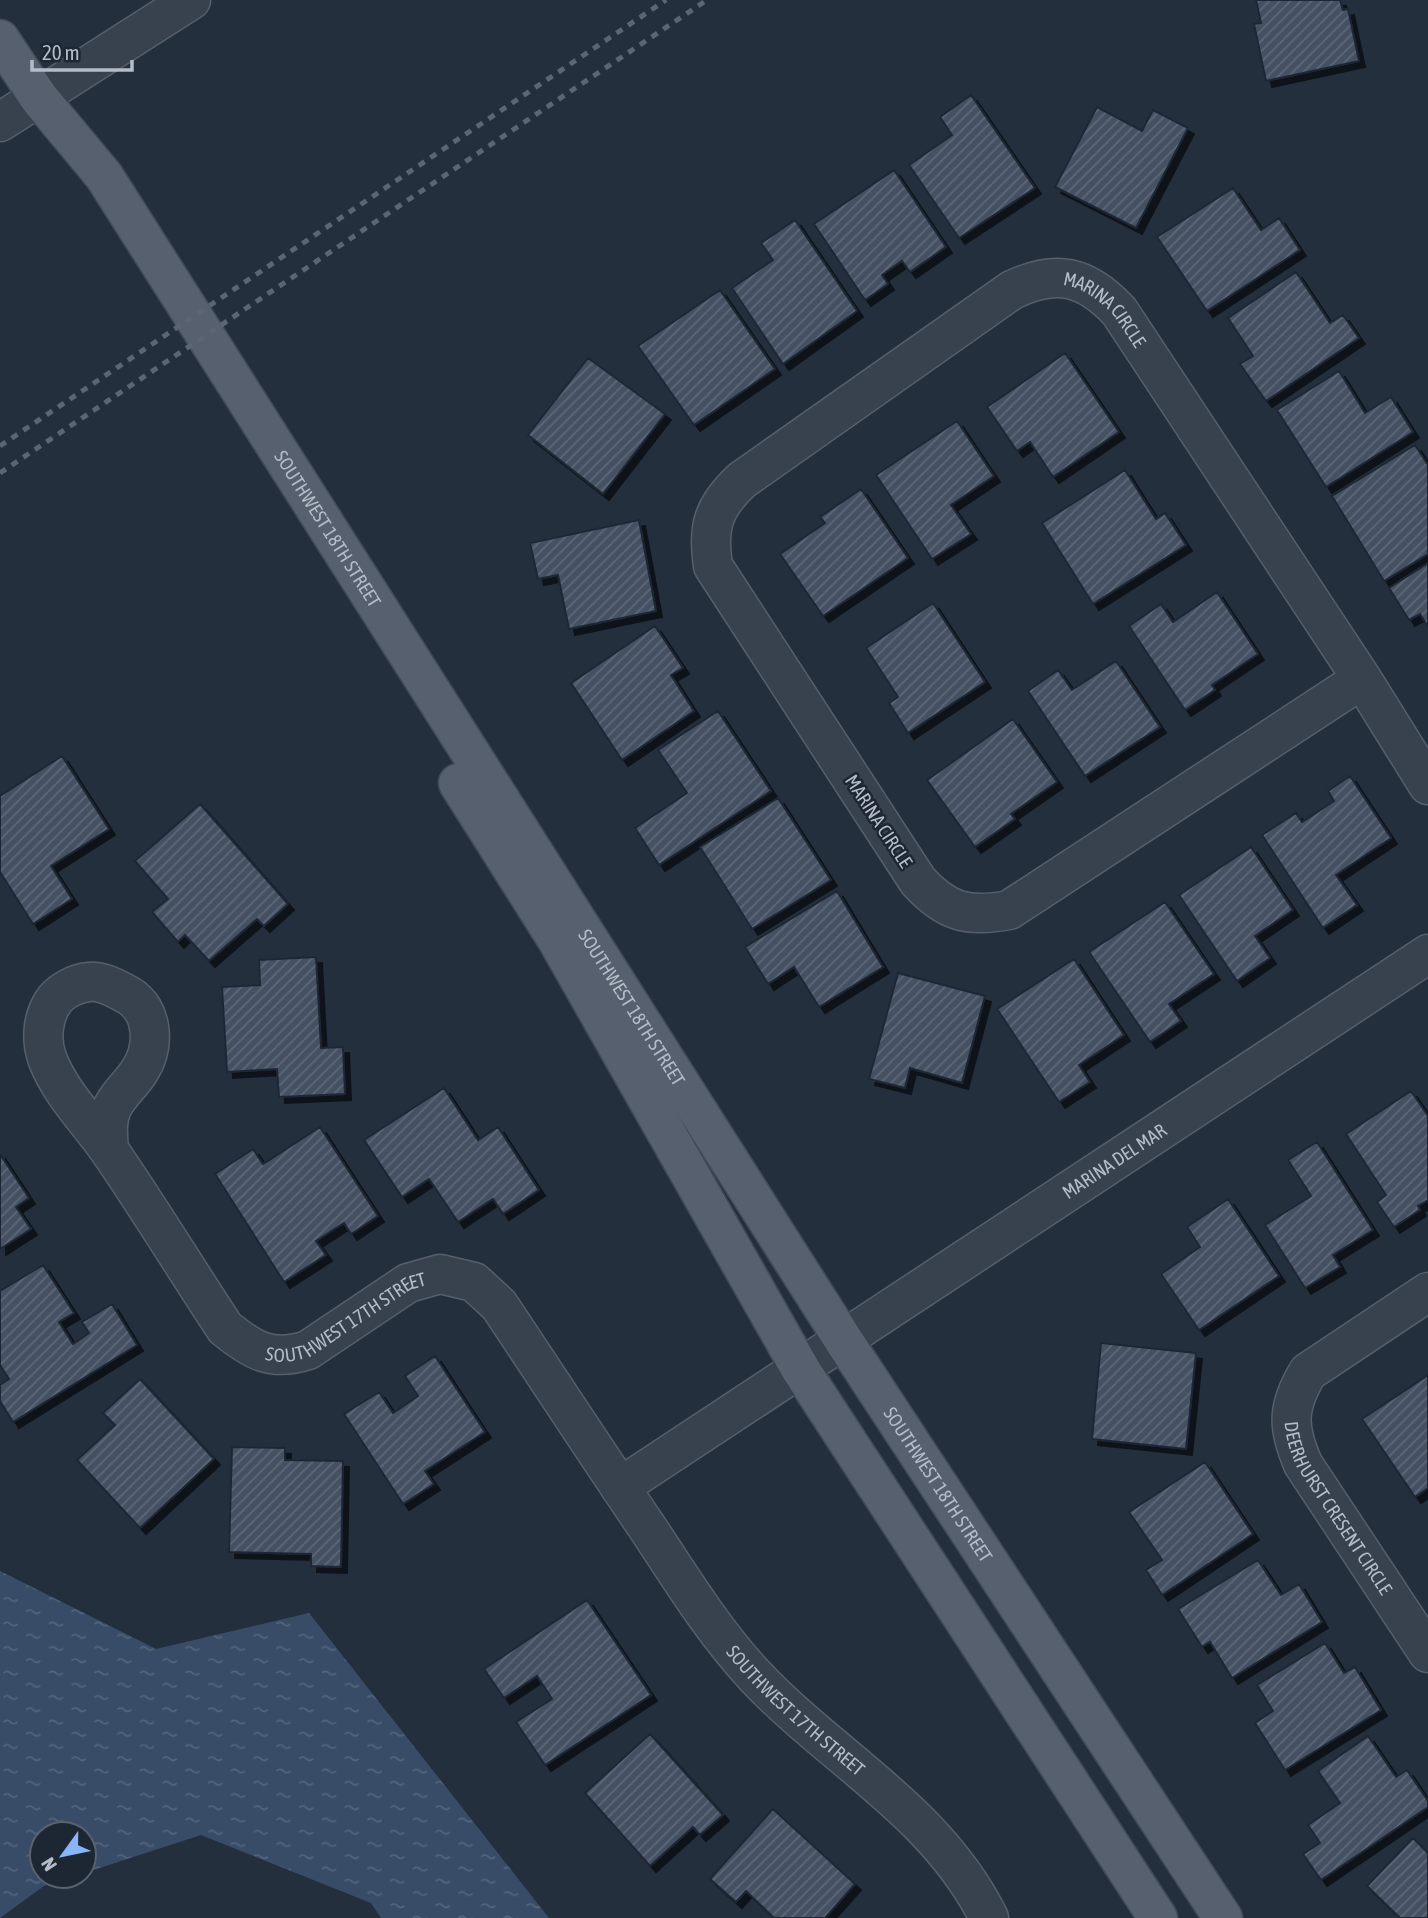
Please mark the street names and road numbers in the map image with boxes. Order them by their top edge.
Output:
street label: MARINA CIRCLE [1062,267,1151,351]
street label: SOUTHWEST 18TH STREET [270,446,386,611]
street label: MARINA CIRCLE [841,770,917,872]
street label: SOUTHWEST 18TH STREET [574,925,690,1090]
street label: MARINA DEL MAR [1058,1119,1171,1203]
street label: SOUTHWEST 17TH STREET [264,1267,429,1366]
street label: SOUTHWEST 18TH STREET [879,1403,997,1567]
street label: DEERHURST CRESENT CIRCLE [1280,1420,1397,1598]
street label: SOUTHWEST 17TH STREET [722,1641,870,1780]

